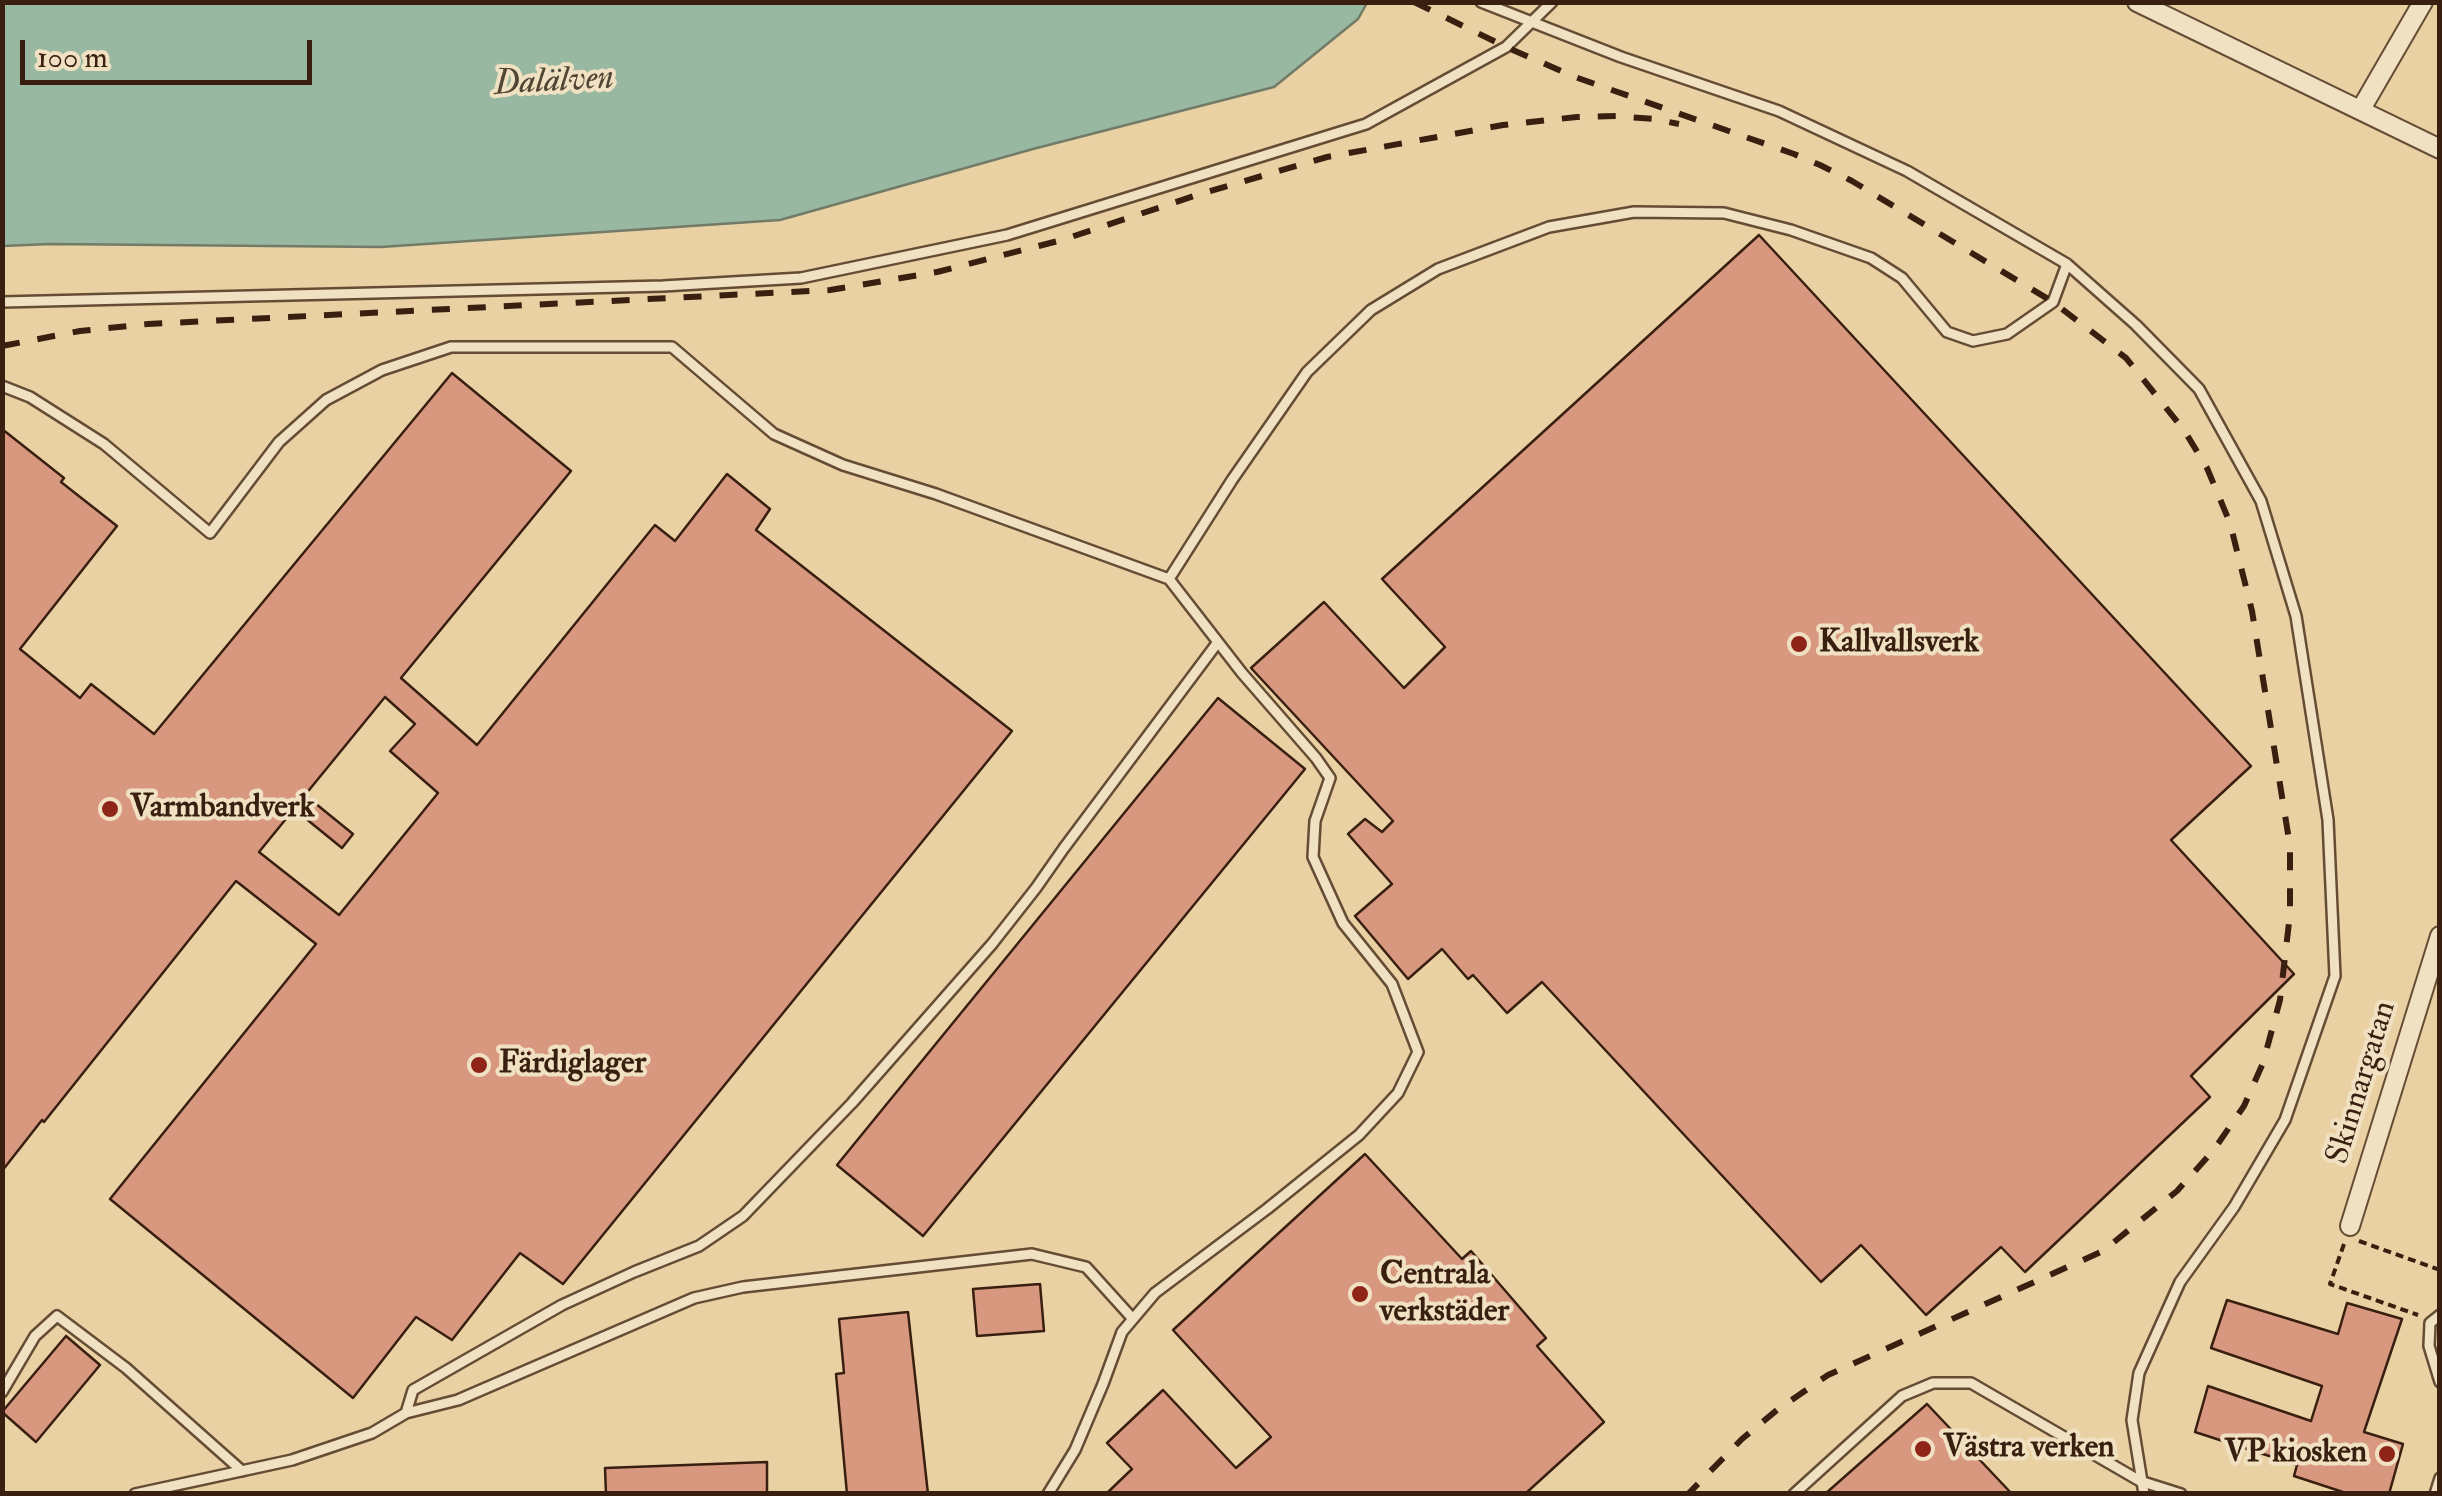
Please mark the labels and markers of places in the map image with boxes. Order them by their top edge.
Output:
place label: Kallvallsverk [1819,625,1979,663]
marker: Kallvallsverk [1788,633,1810,655]
place label: Varmbandverk [130,790,315,828]
marker: Varmbandverk [99,798,121,820]
place label: Färdiglager [499,1046,646,1084]
marker: Färdiglager [468,1054,490,1076]
place label: Centrala verkstäder [1380,1257,1509,1332]
marker: Centrala verkstäder [1349,1283,1371,1305]
place label: Västra verken [1943,1430,2115,1468]
place label: VP kiosken [2224,1435,2367,1473]
marker: Västra verken [1912,1438,1934,1460]
marker: VP kiosken [2376,1443,2398,1465]

